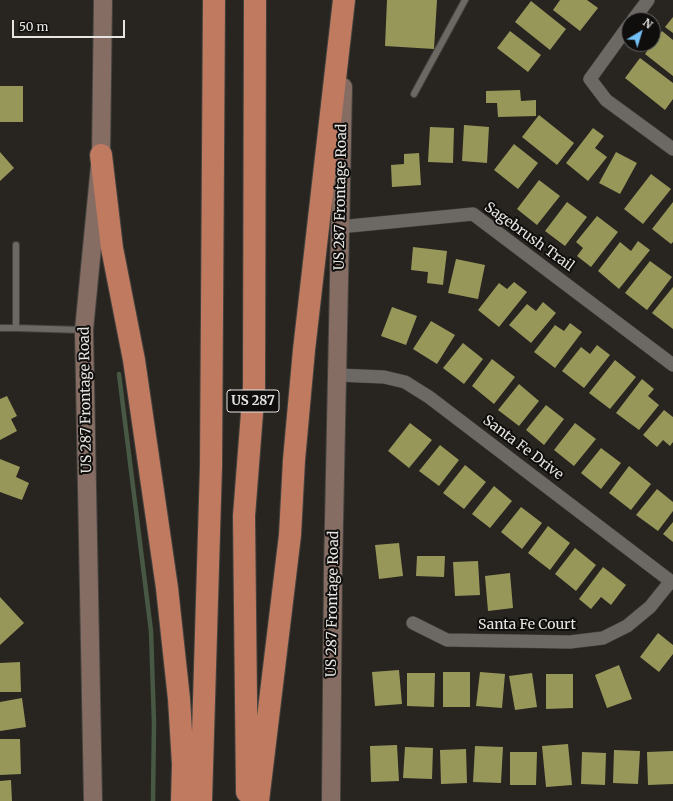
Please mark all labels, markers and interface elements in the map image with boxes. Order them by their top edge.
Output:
scale bar [14,12,127,38]
north arrow [621,12,661,52]
text: N [640,15,656,32]
text: 50 m [19,19,48,34]
street label: US 287 Frontage Road [331,124,351,270]
street label: Sagebrush Trail [481,199,577,275]
street label: US 287 Frontage Road [76,327,96,473]
road number: US 287 [227,390,279,412]
street label: Santa Fe Drive [479,412,567,484]
street label: US 287 Frontage Road [323,531,343,677]
street label: Santa Fe Court [478,617,576,633]

